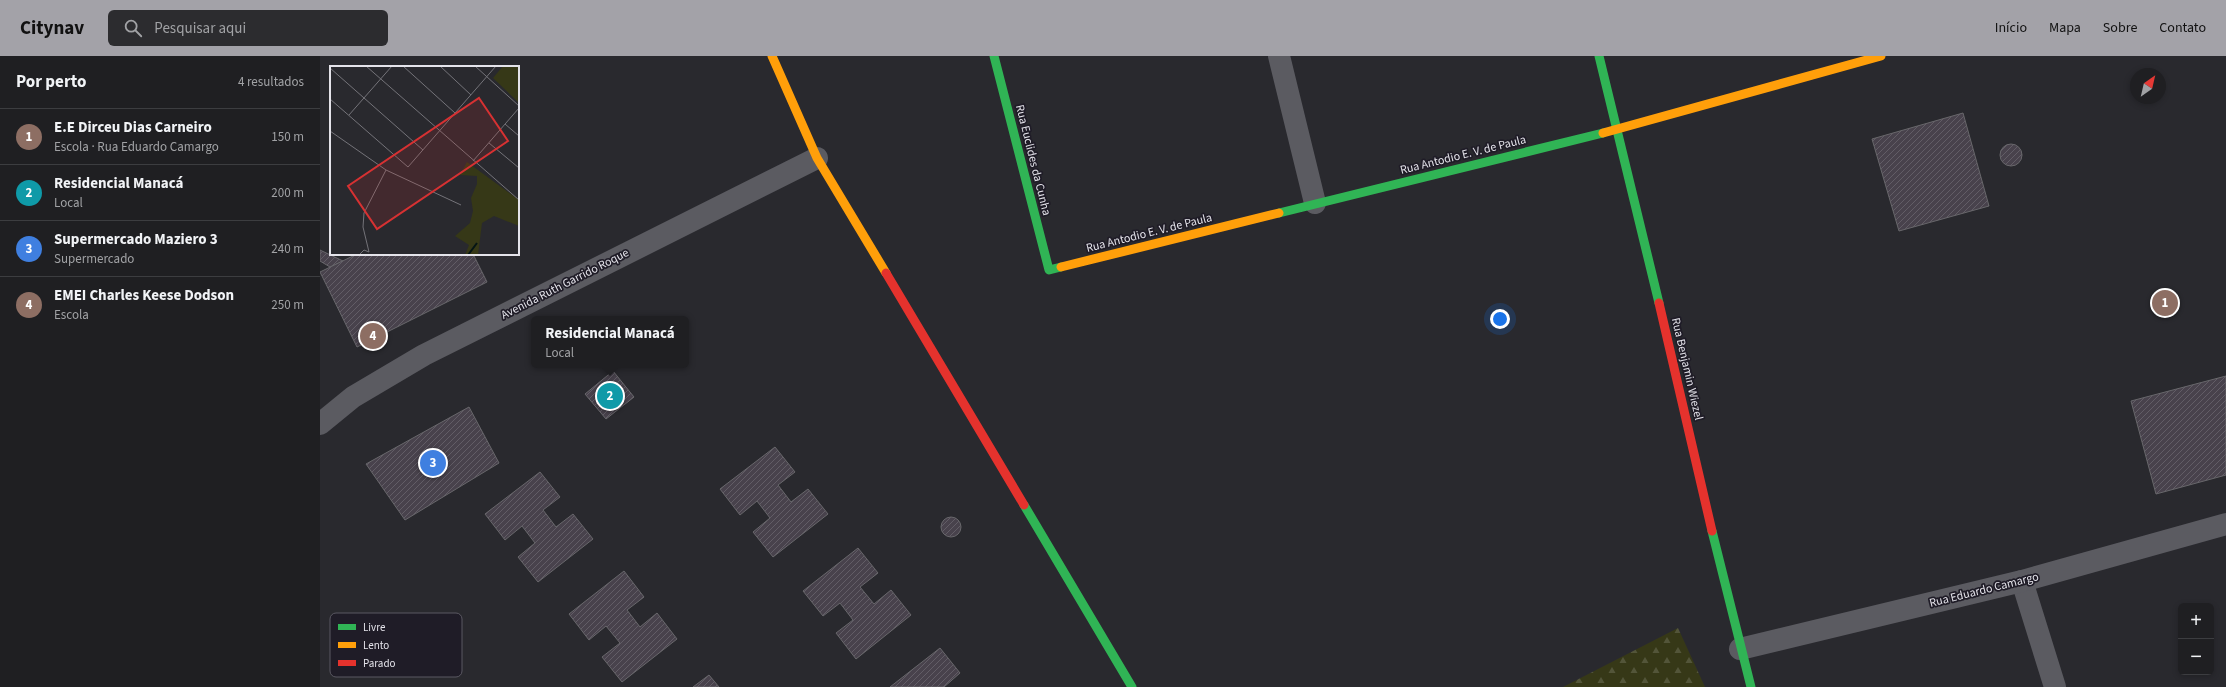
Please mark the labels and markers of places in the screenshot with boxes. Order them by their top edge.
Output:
pin: 1 [2152,288,2178,318]
pin: 4 [360,321,386,351]
pin: 2 [597,381,623,411]
pin: 3 [420,448,446,478]

